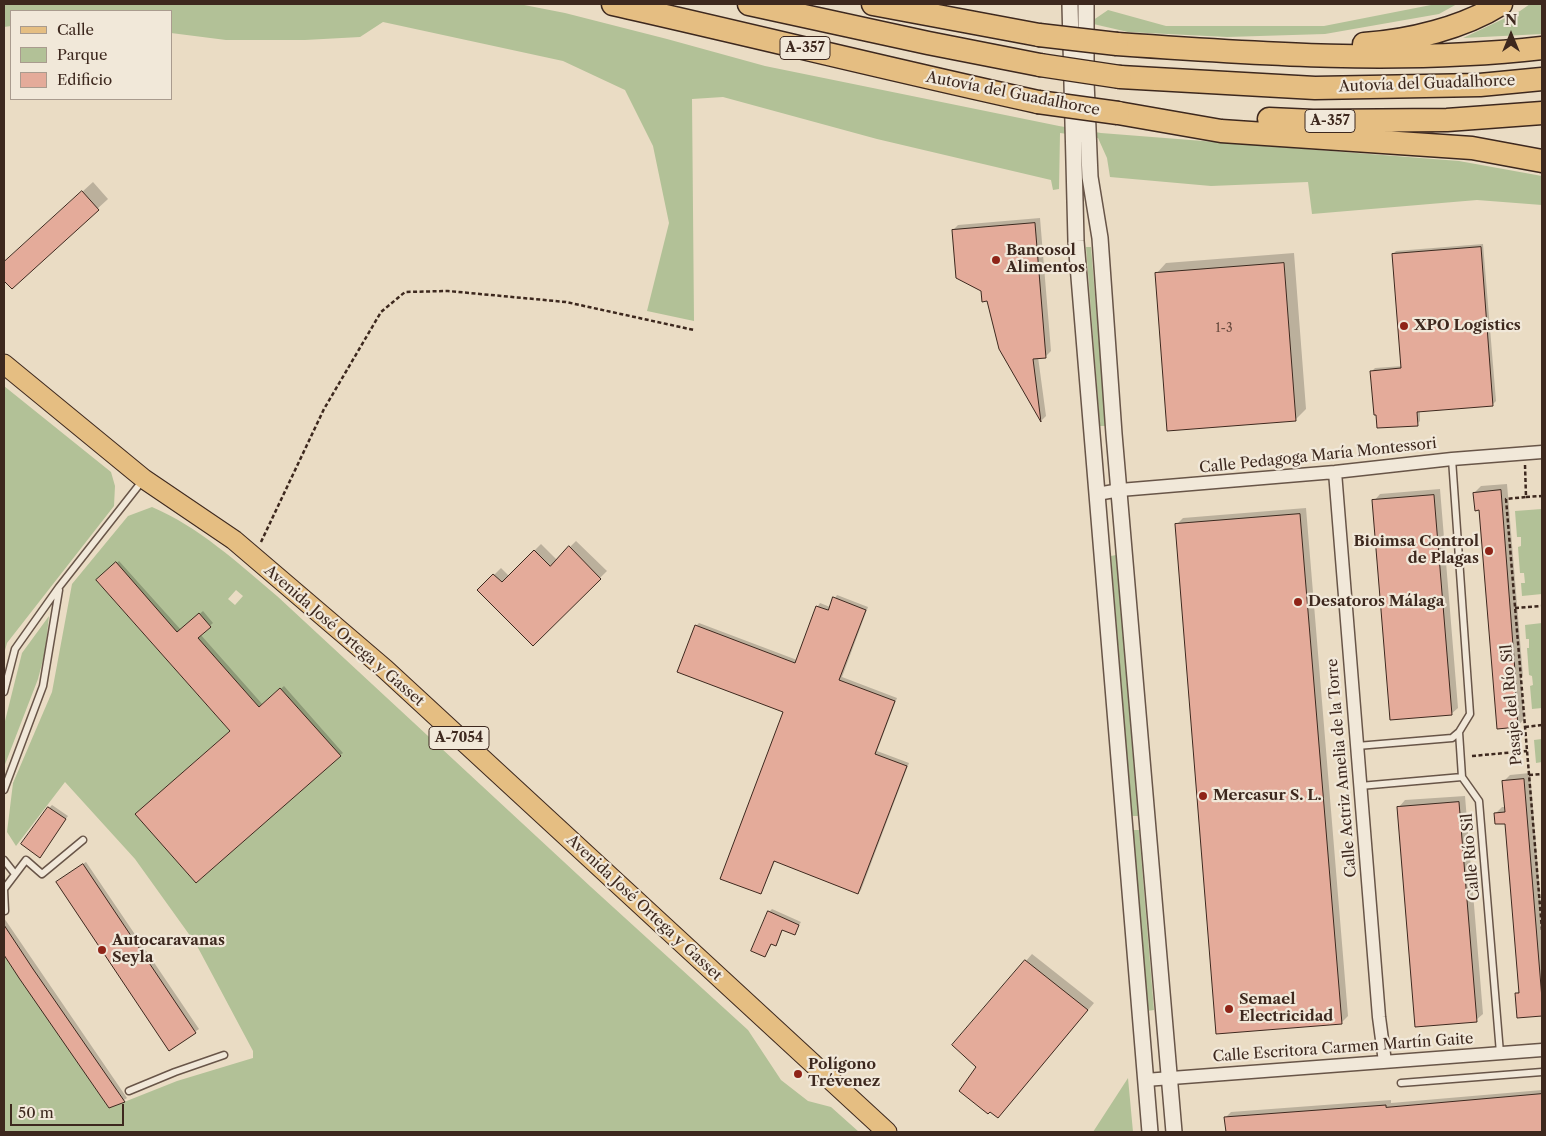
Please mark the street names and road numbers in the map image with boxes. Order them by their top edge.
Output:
road number: A-357 [780,36,830,59]
street label: Autovía del Guadalhorce [925,68,1101,120]
street label: Autovía del Guadalhorce [1338,72,1516,96]
road number: A-357 [1305,110,1355,132]
street label: Calle Pedagoga María Montessori [1198,435,1438,477]
street label: Avenida José Ortega y Gasset [260,562,428,710]
street label: Pasaje del Río Sil [1498,644,1526,766]
street label: Calle Actriz Amelia de la Torre [1323,658,1361,878]
road number: A-7054 [429,726,489,750]
street label: Calle Río Sil [1458,813,1484,901]
street label: Avenida José Ortega y Gasset [563,831,725,985]
street label: Calle Escritora Carmen Martín Gaite [1212,1030,1474,1066]

